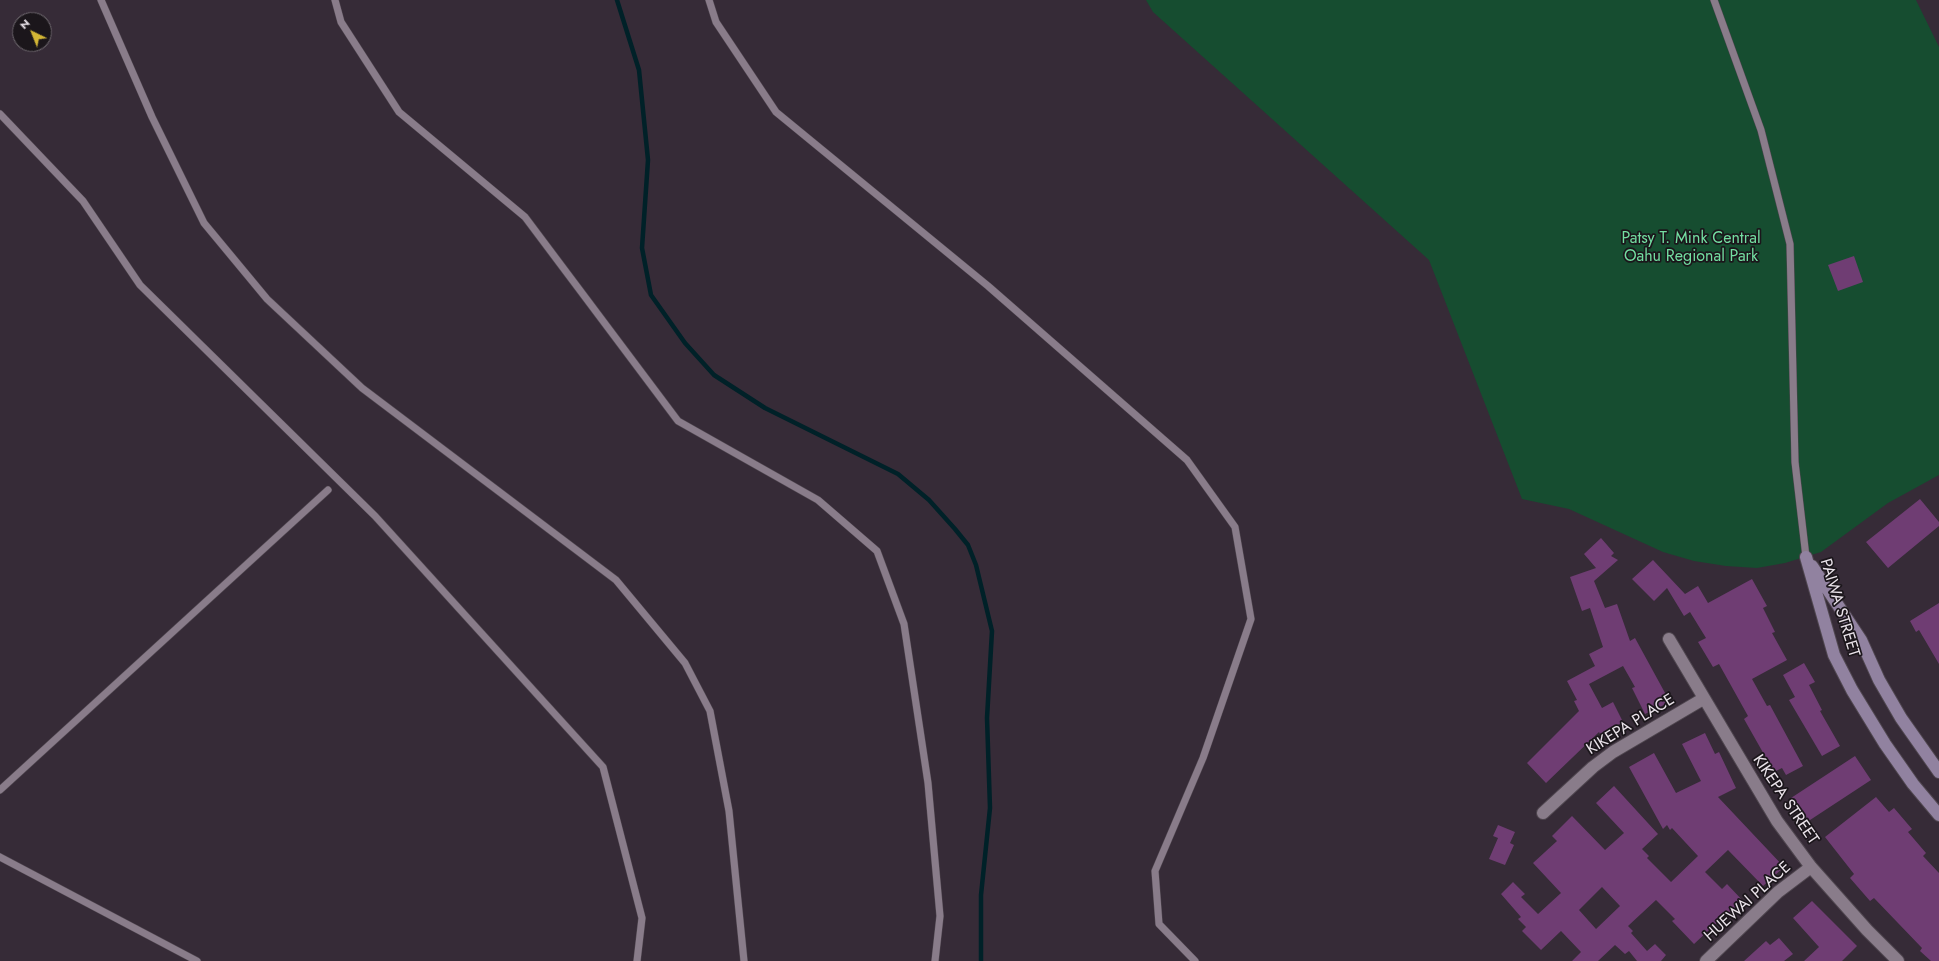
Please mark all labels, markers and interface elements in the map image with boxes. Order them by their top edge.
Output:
north arrow [12,12,52,52]
text: N [16,15,33,33]
park label: Patsy T. Mink Central Oahu Regional Park [1621,229,1761,267]
street label: PAIWA STREET [1815,556,1863,660]
street label: KIKEPA PLACE [1583,690,1679,760]
street label: KIKEPA STREET [1748,752,1822,848]
street label: HUEWAI PLACE [1701,858,1795,946]

